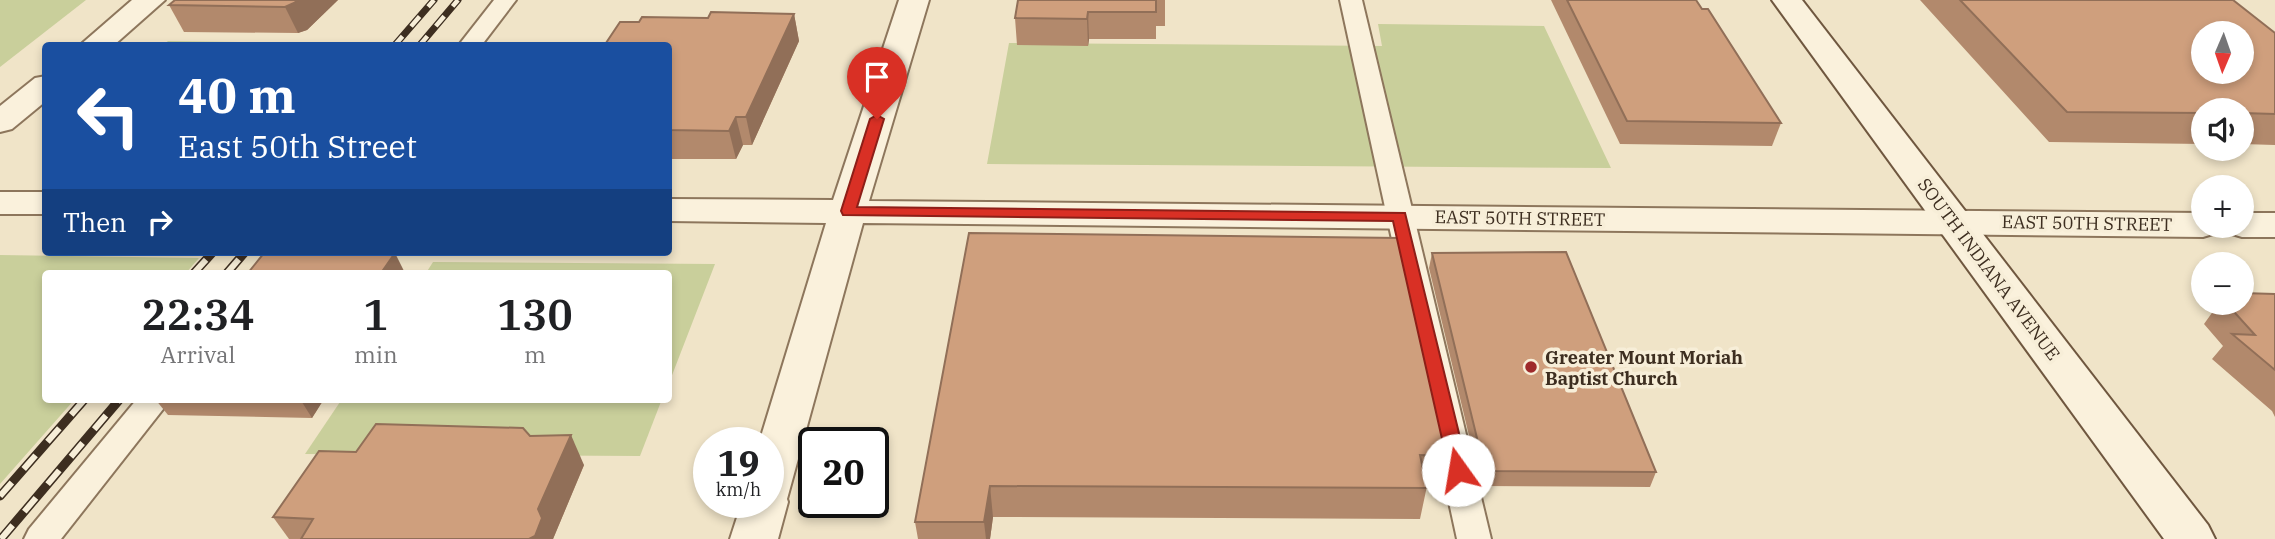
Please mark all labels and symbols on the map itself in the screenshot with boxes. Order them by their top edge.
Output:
north arrow [2191,21,2254,84]
pin [847,47,907,119]
street label: SOUTH INDIANA AVENUE [1913,173,2065,365]
street label: EAST 50TH STREET [1434,205,1606,231]
street label: EAST 50TH STREET [2001,210,2173,236]
place label: Greater Mount Moriah Baptist Church [1545,346,1743,390]
marker: Greater Mount Moriah Baptist Church [1523,359,1539,375]
speed limit sign: 20 [798,427,889,518]
position arrow [1421,433,1495,507]

